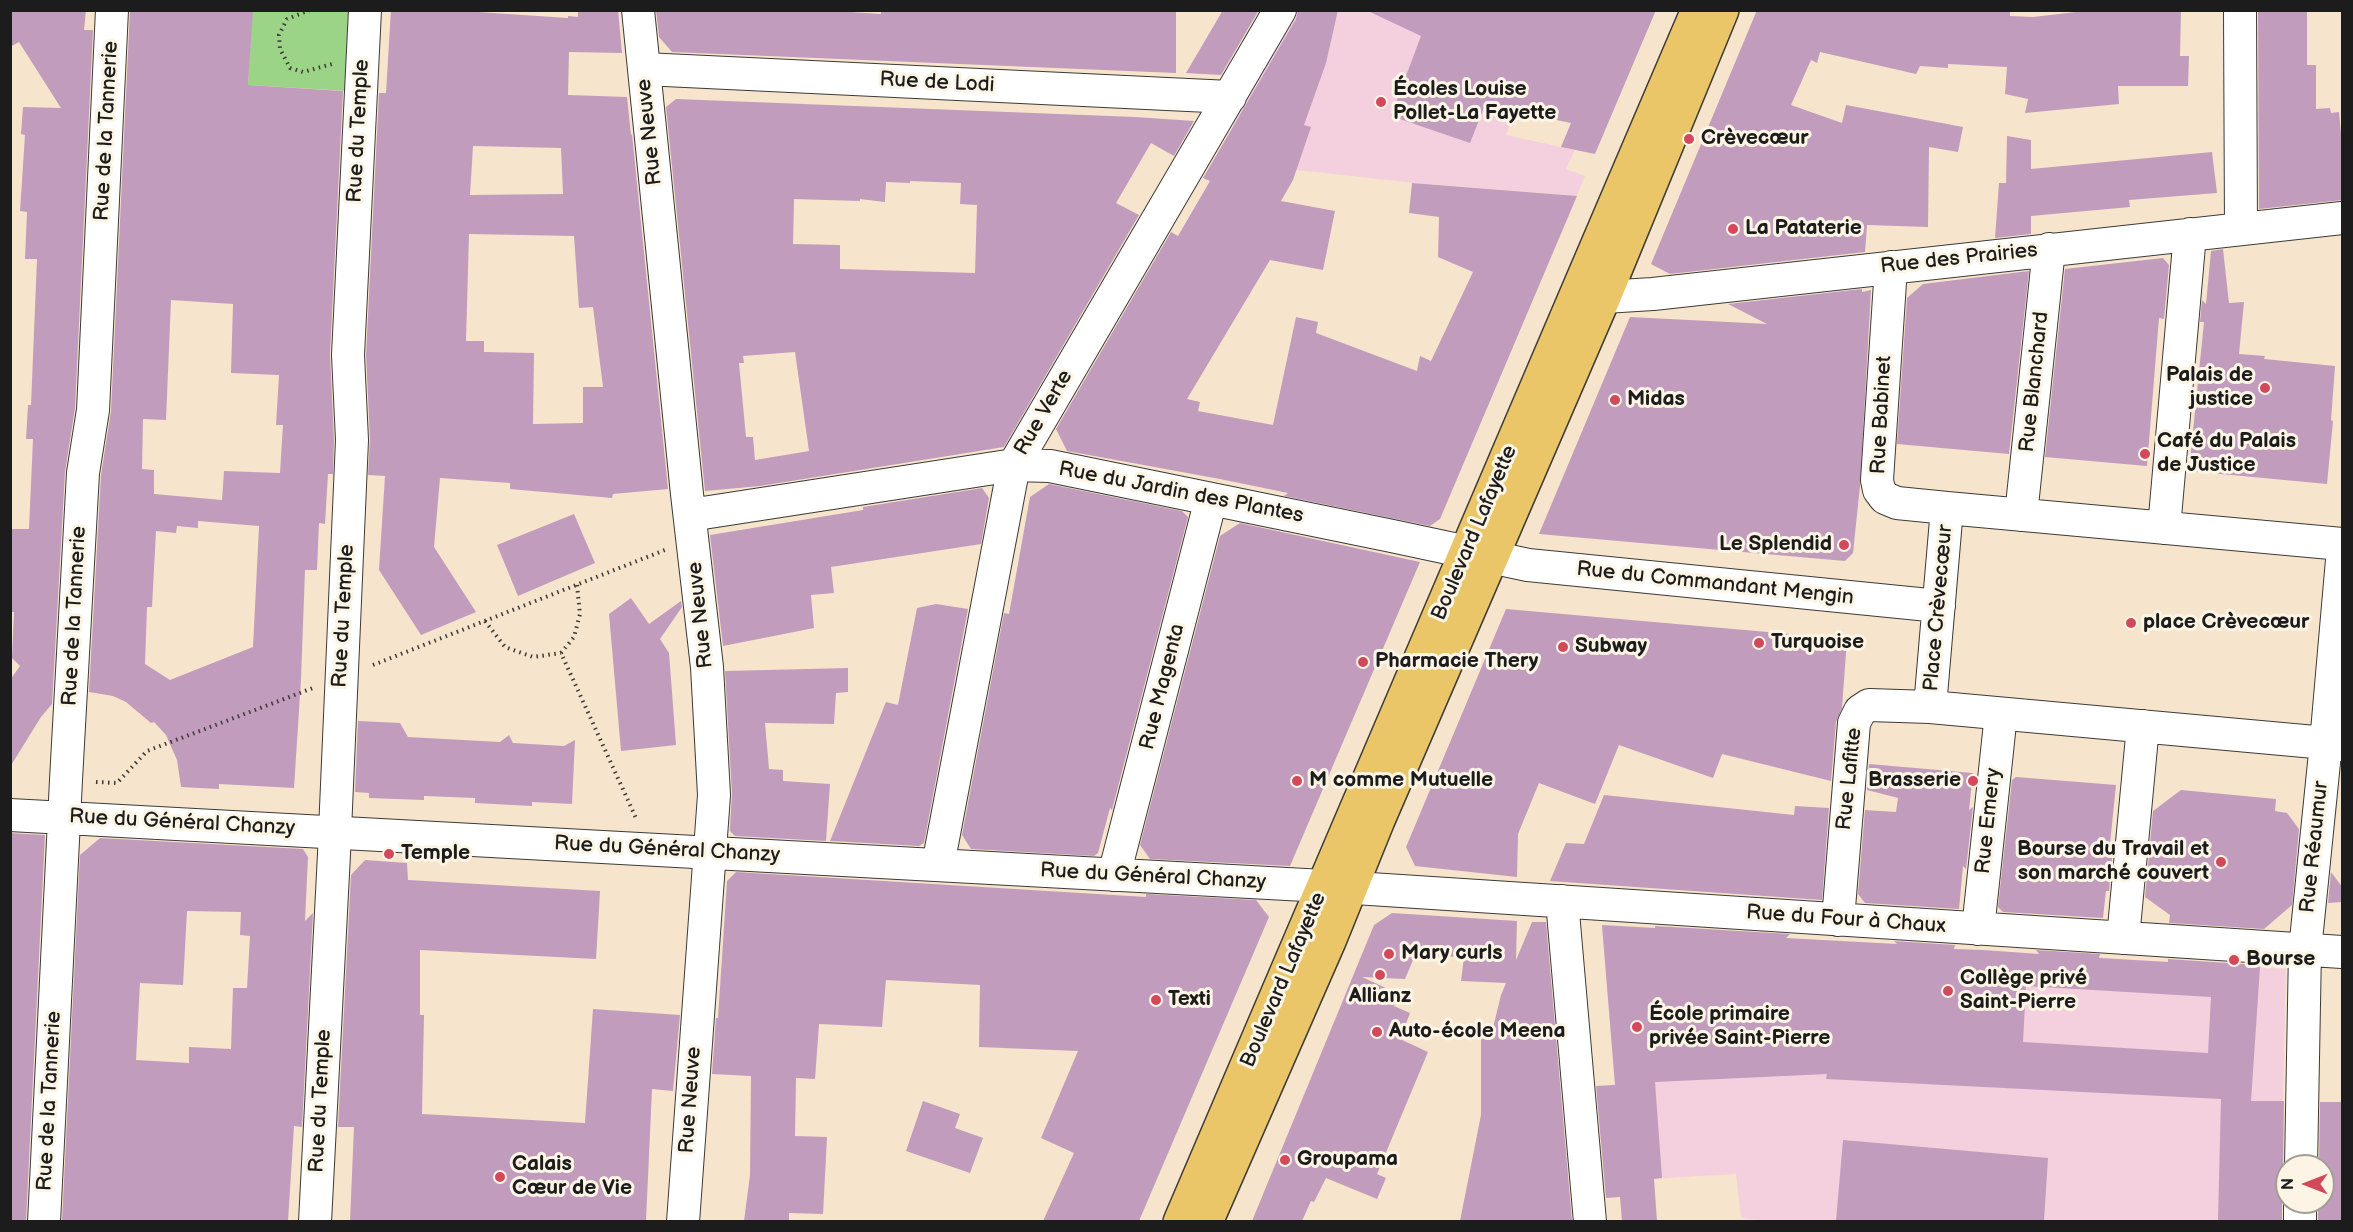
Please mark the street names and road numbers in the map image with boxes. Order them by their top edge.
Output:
street label: Rue de la Tannerie [90,40,124,222]
street label: Rue du Temple [343,59,375,203]
street label: Rue de Lodi [879,67,995,99]
street label: Rue Neuve [632,77,668,187]
street label: Rue des Prairies [1879,238,2039,280]
street label: Rue Blanchard [2015,310,2055,454]
street label: Rue Babinet [1866,355,1898,475]
street label: Rue Verte [1009,366,1079,460]
street label: Boulevard Lafayette [1427,442,1523,624]
street label: Rue du Jardin des Plantes [1056,457,1306,529]
street label: Place Crèvecœur [1919,524,1959,692]
street label: Rue de la Tannerie [58,525,92,707]
street label: Rue du Temple [328,544,360,688]
street label: Rue du Commandant Mengin [1575,557,1855,611]
street label: Rue Neuve [683,560,719,670]
street label: Rue Magenta [1135,621,1191,753]
street label: Rue Lafitte [1832,726,1868,832]
street label: Rue Emery [1971,767,2007,875]
street label: Rue Réaumur [2296,780,2334,914]
street label: Rue du Général Chanzy [68,804,296,842]
street label: Rue du Général Chanzy [553,831,781,869]
street label: Rue du Général Chanzy [1039,858,1267,896]
street label: Boulevard Lafayette [1236,889,1332,1071]
street label: Rue du Four à Chaux [1745,900,1947,940]
street label: Rue de la Tannerie [33,1010,67,1192]
street label: Rue du Temple [305,1029,337,1173]
street label: Rue Neuve [675,1046,707,1154]

